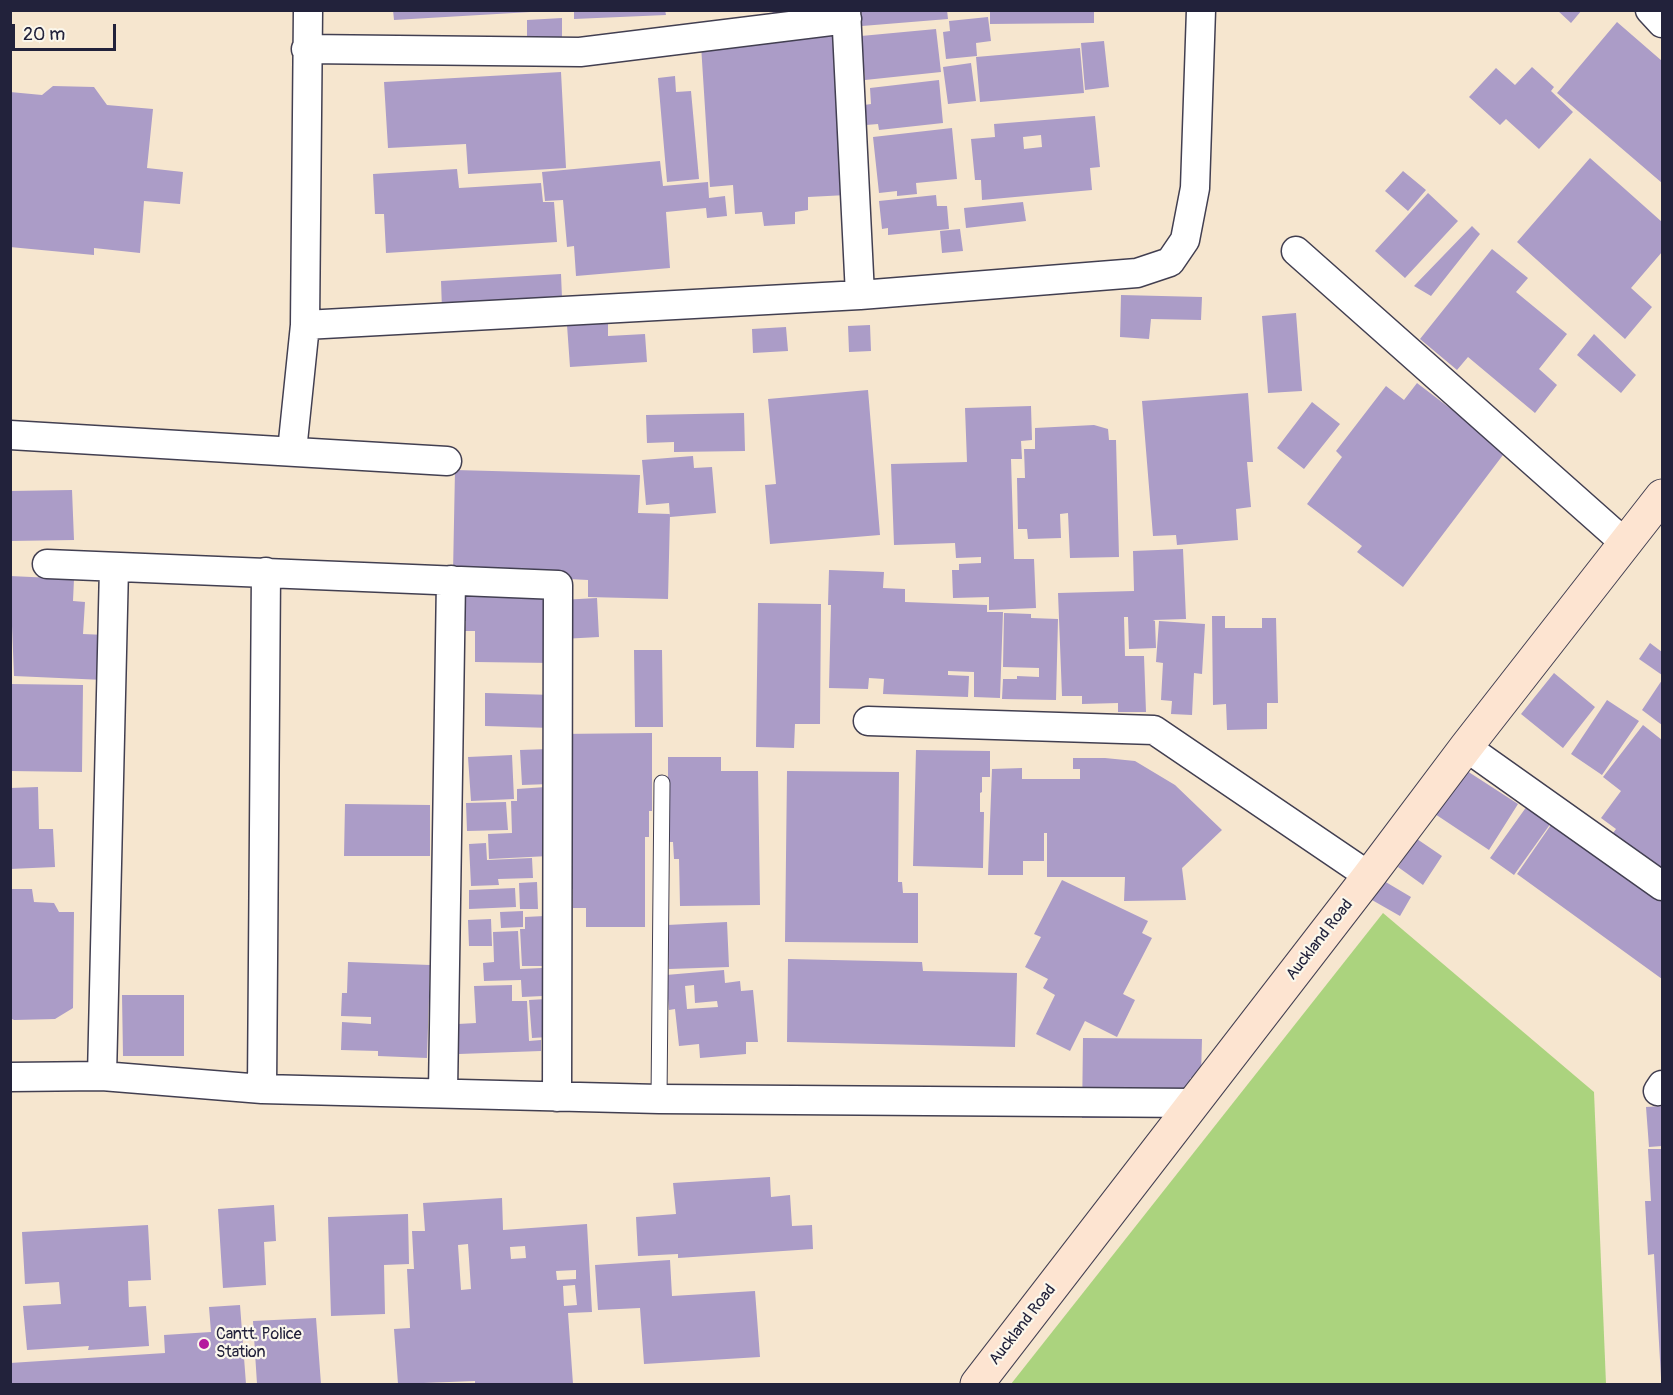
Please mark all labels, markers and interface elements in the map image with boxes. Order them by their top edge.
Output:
scale bar [15,12,118,50]
text: 20 m [23,23,65,46]
street label: Auckland Road [1283,896,1357,984]
street label: Auckland Road [986,1281,1060,1369]
place label: Cantt. Police Station [216,1325,302,1363]
marker: Cantt. Police Station [197,1337,211,1351]

